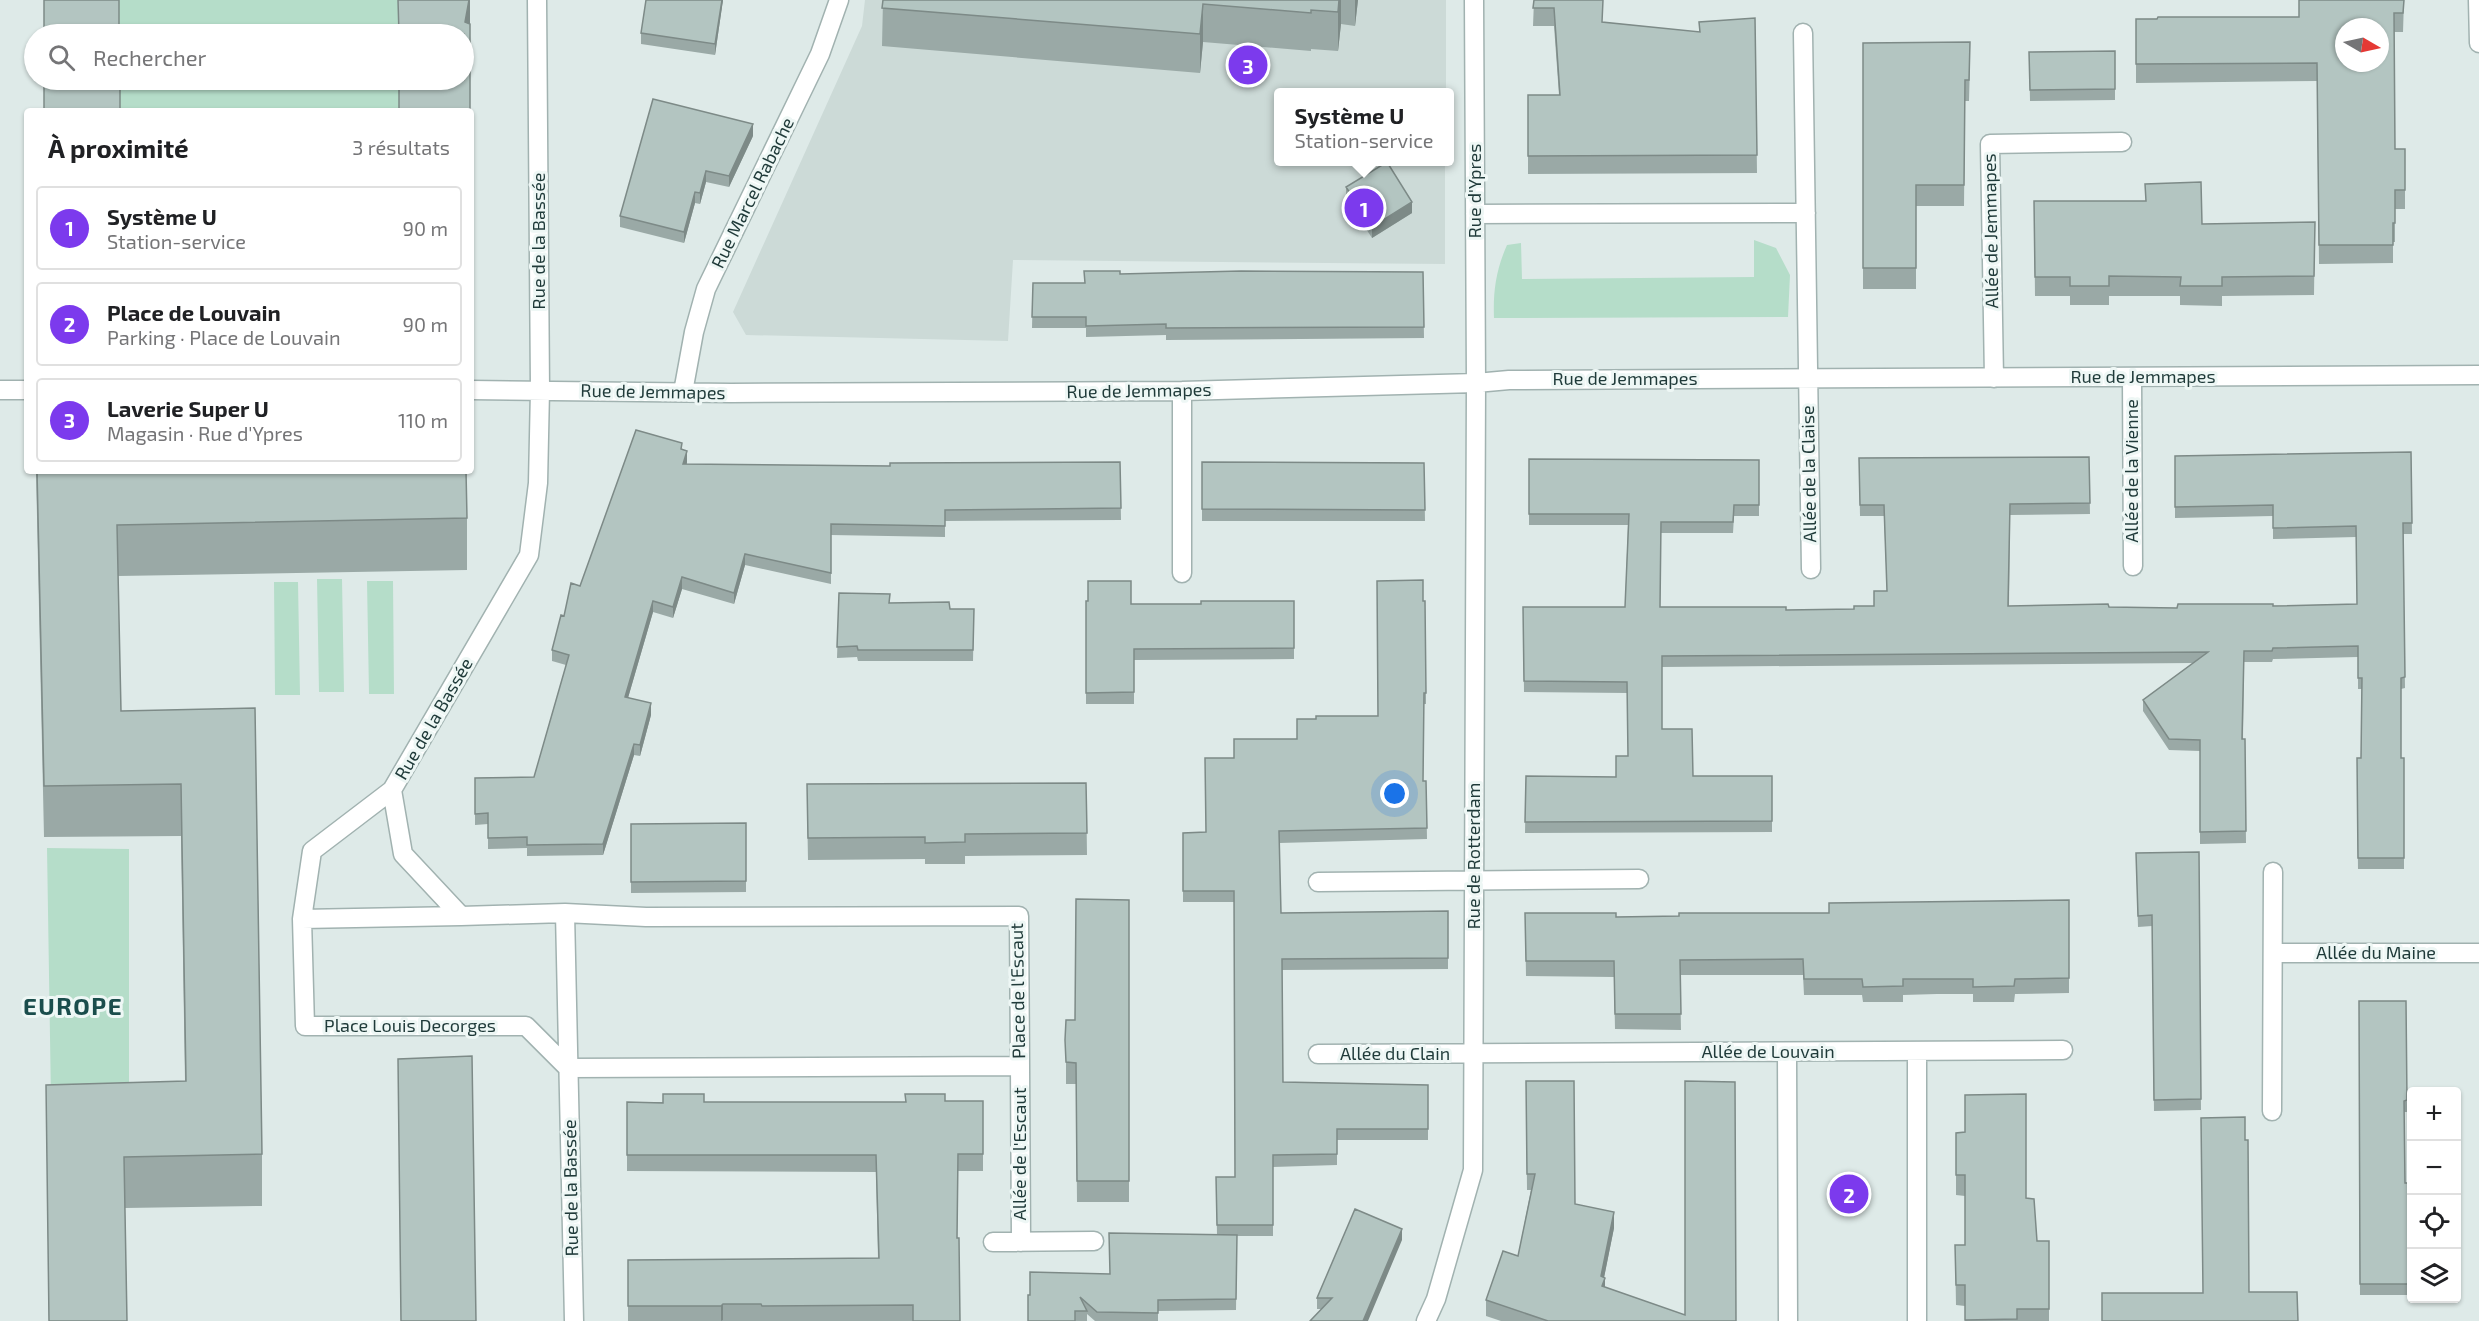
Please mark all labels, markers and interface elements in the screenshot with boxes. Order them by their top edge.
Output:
north arrow [2335,18,2389,72]
search box [24,24,474,90]
icon: search [45,41,78,74]
pin: 3 [1228,42,1268,88]
text: Rechercher [93,44,206,70]
popup [1274,88,1454,166]
text: Système U [1294,102,1404,128]
street label: Rue Marcel Rabache [706,114,798,272]
text: Station-service [1294,128,1434,152]
text: À proximité [48,132,189,163]
text: 3 résultats [352,135,450,159]
street label: Rue d'Ypres [1463,144,1485,238]
street label: Allée de Jemmapes [1978,153,2002,309]
street label: Rue de la Bassée [527,173,549,309]
pin: 1 [1344,186,1384,230]
text: Système U [107,203,217,229]
text: 1 [65,216,74,240]
text: 90 m [403,216,448,240]
text: Station-service [107,229,246,253]
text: Place de Louvain [107,299,281,325]
text: 2 [64,312,75,336]
text: 90 m [403,312,448,336]
text: Parking · Place de Louvain [107,325,341,349]
street label: Rue de Jemmapes [2070,365,2216,387]
street label: Rue de Jemmapes [1552,367,1698,389]
street label: Rue de Jemmapes [1066,378,1212,402]
street label: Rue de Jemmapes [580,379,726,403]
text: Laverie Super U [107,395,269,421]
street label: Allée de la Vienne [2120,399,2142,543]
street label: Allée de la Claise [1796,405,1820,543]
text: 3 [64,408,75,432]
text: 110 m [398,408,448,432]
text: Magasin · Rue d'Ypres [107,421,303,445]
street label: Rue de la Bassée [389,654,477,783]
your location [1380,779,1409,808]
street label: Rue de Rotterdam [1462,783,1484,929]
street label: Place de l'Escaut [1005,923,1029,1059]
street label: Allée du Maine [2316,941,2436,963]
district label: EUROPE [23,991,123,1020]
street label: Place Louis Decorges [324,1014,496,1036]
street label: Allée de Louvain [1701,1040,1835,1062]
street label: Allée du Clain [1340,1042,1450,1064]
street label: Allée de l'Escaut [1008,1087,1030,1221]
map controls [2407,1087,2461,1303]
button: + [2407,1087,2461,1141]
street label: Rue de la Bassée [558,1119,582,1257]
button: − [2407,1141,2461,1195]
pin: 2 [1830,1172,1868,1216]
button: locate [2407,1195,2461,1249]
button: layers [2407,1249,2461,1303]

